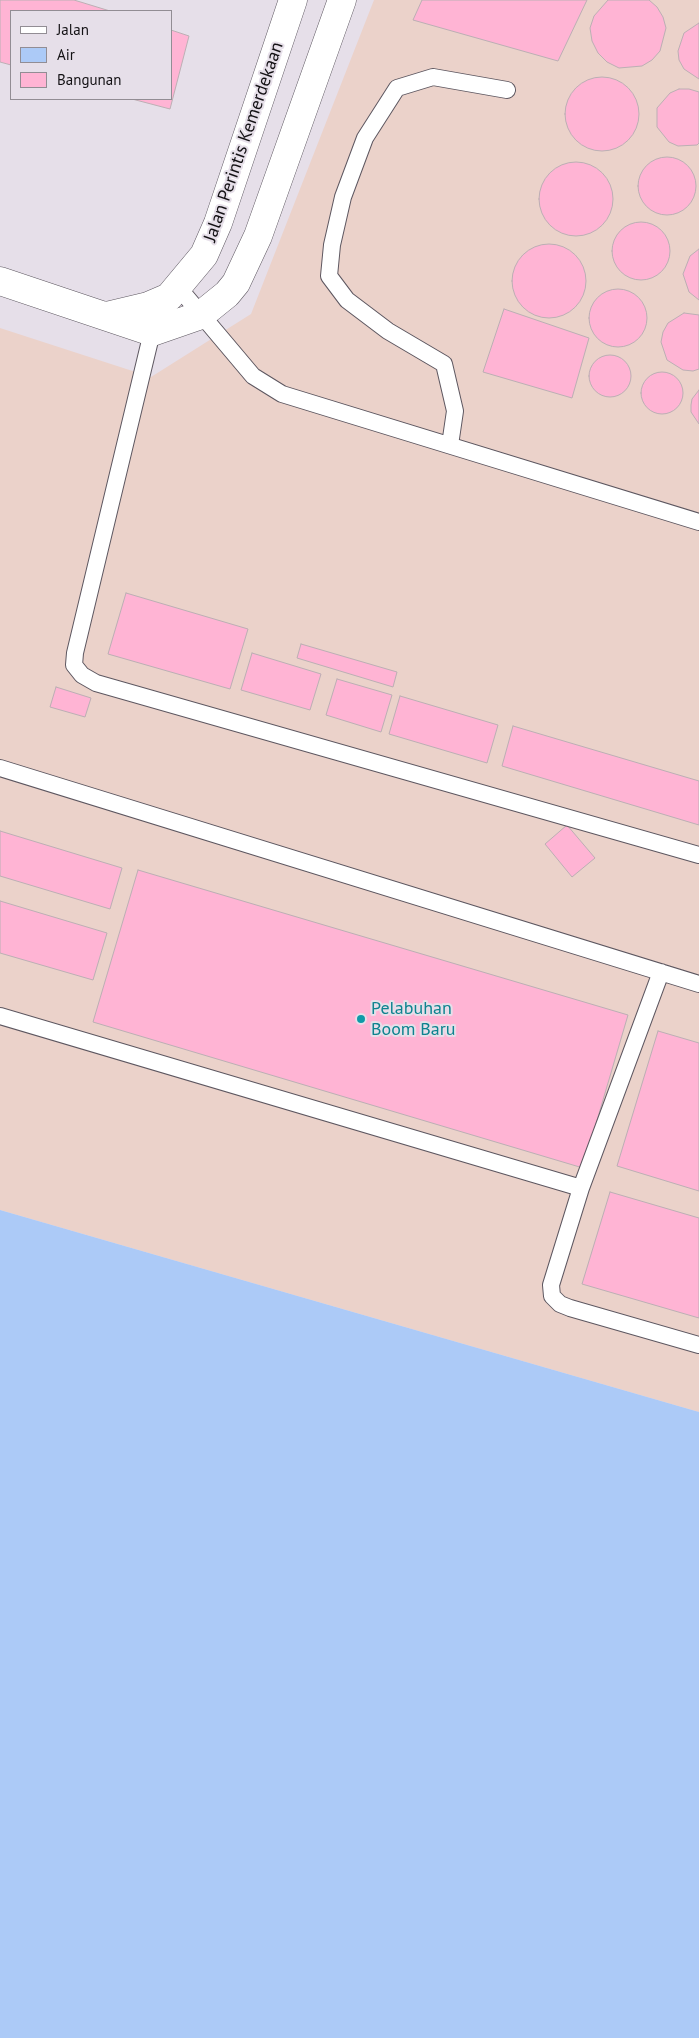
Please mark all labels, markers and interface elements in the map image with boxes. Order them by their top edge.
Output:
legend [10,10,172,100]
text: Jalan [57,20,89,39]
street label: Jalan Perintis Kemerdekaan [200,39,288,245]
text: Air [57,45,75,64]
text: Bangunan [57,70,121,89]
place label: Pelabuhan Boom Baru [371,998,455,1040]
marker: Pelabuhan Boom Baru [355,1013,367,1025]

